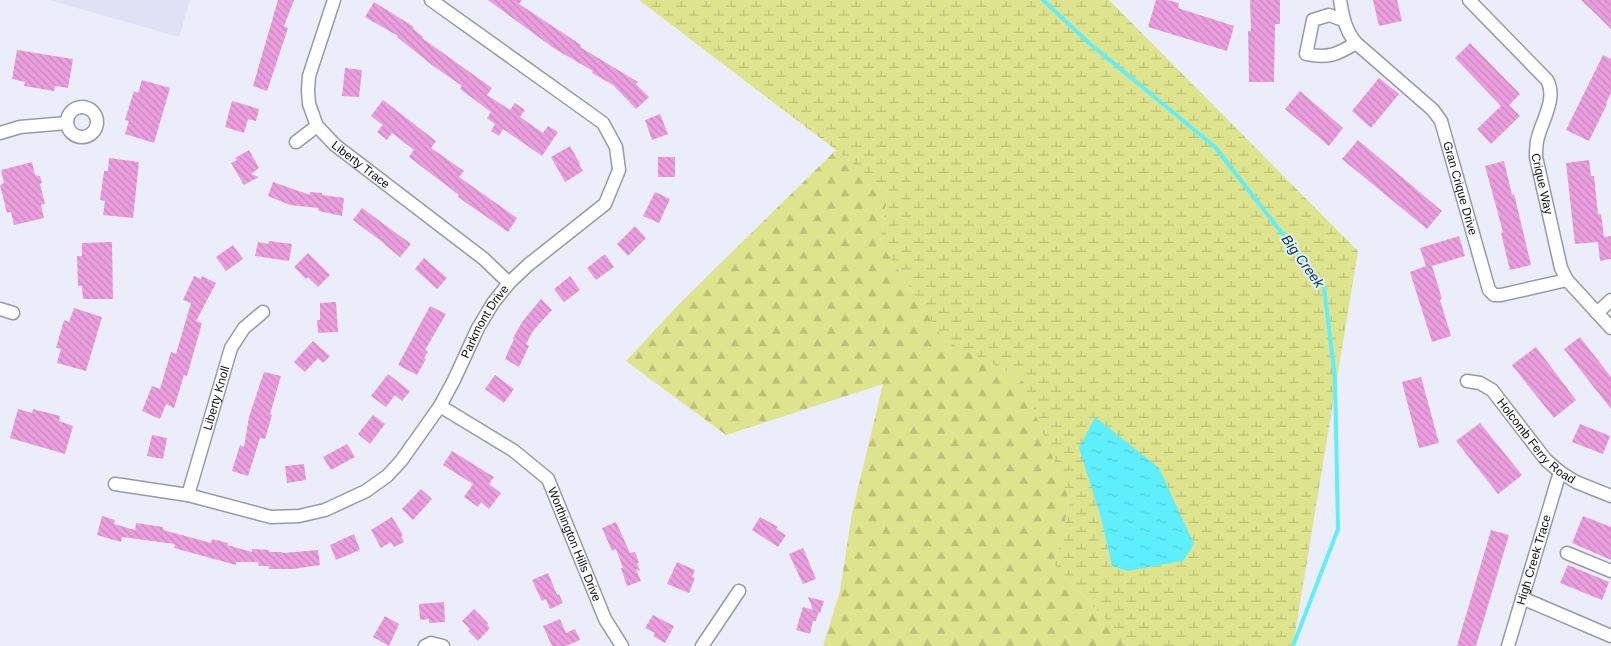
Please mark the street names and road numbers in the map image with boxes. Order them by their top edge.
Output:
street label: Liberty Trace [329,138,393,192]
street label: Gran Crique Drive [1440,140,1480,237]
street label: Crique Way [1528,152,1556,216]
street label: Parkmont Drive [458,282,512,360]
street label: Liberty Knoll [200,364,232,432]
street label: Holcomb Ferry Road [1494,396,1578,487]
street label: Worthington Hills Drive [545,485,604,604]
street label: High Creek Trace [1514,513,1554,607]

